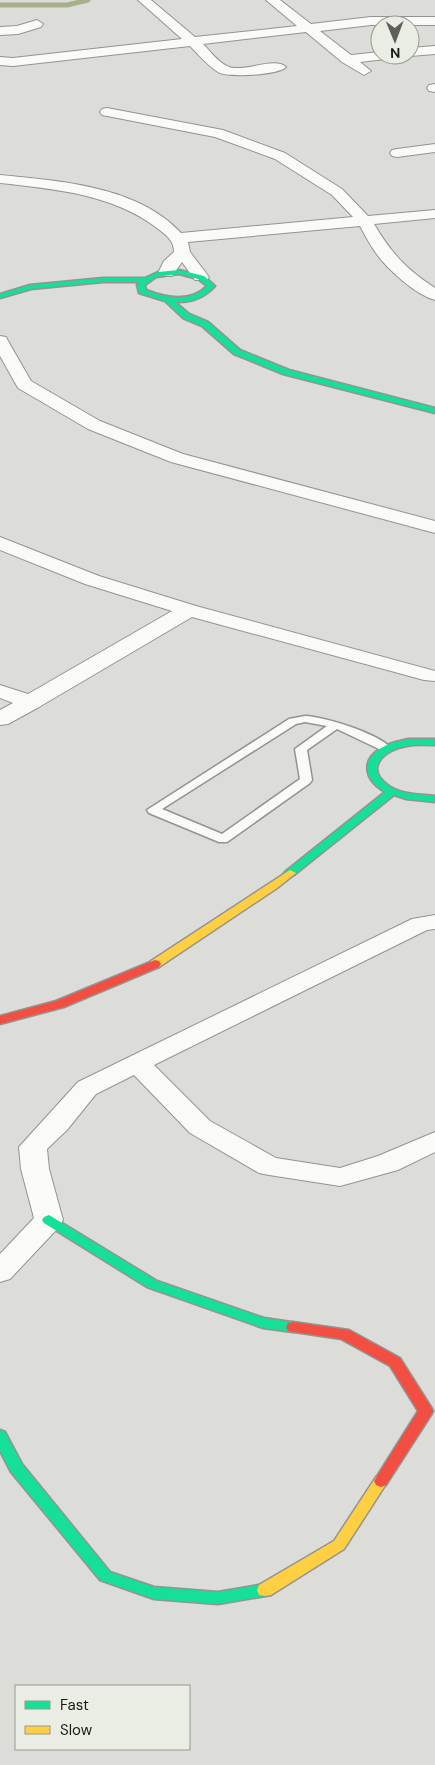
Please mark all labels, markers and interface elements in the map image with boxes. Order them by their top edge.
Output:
north arrow [370,15,420,65]
text: N [390,44,400,62]
legend [15,1685,190,1750]
text: Fast [60,1695,89,1715]
text: Slow [60,1720,93,1740]

